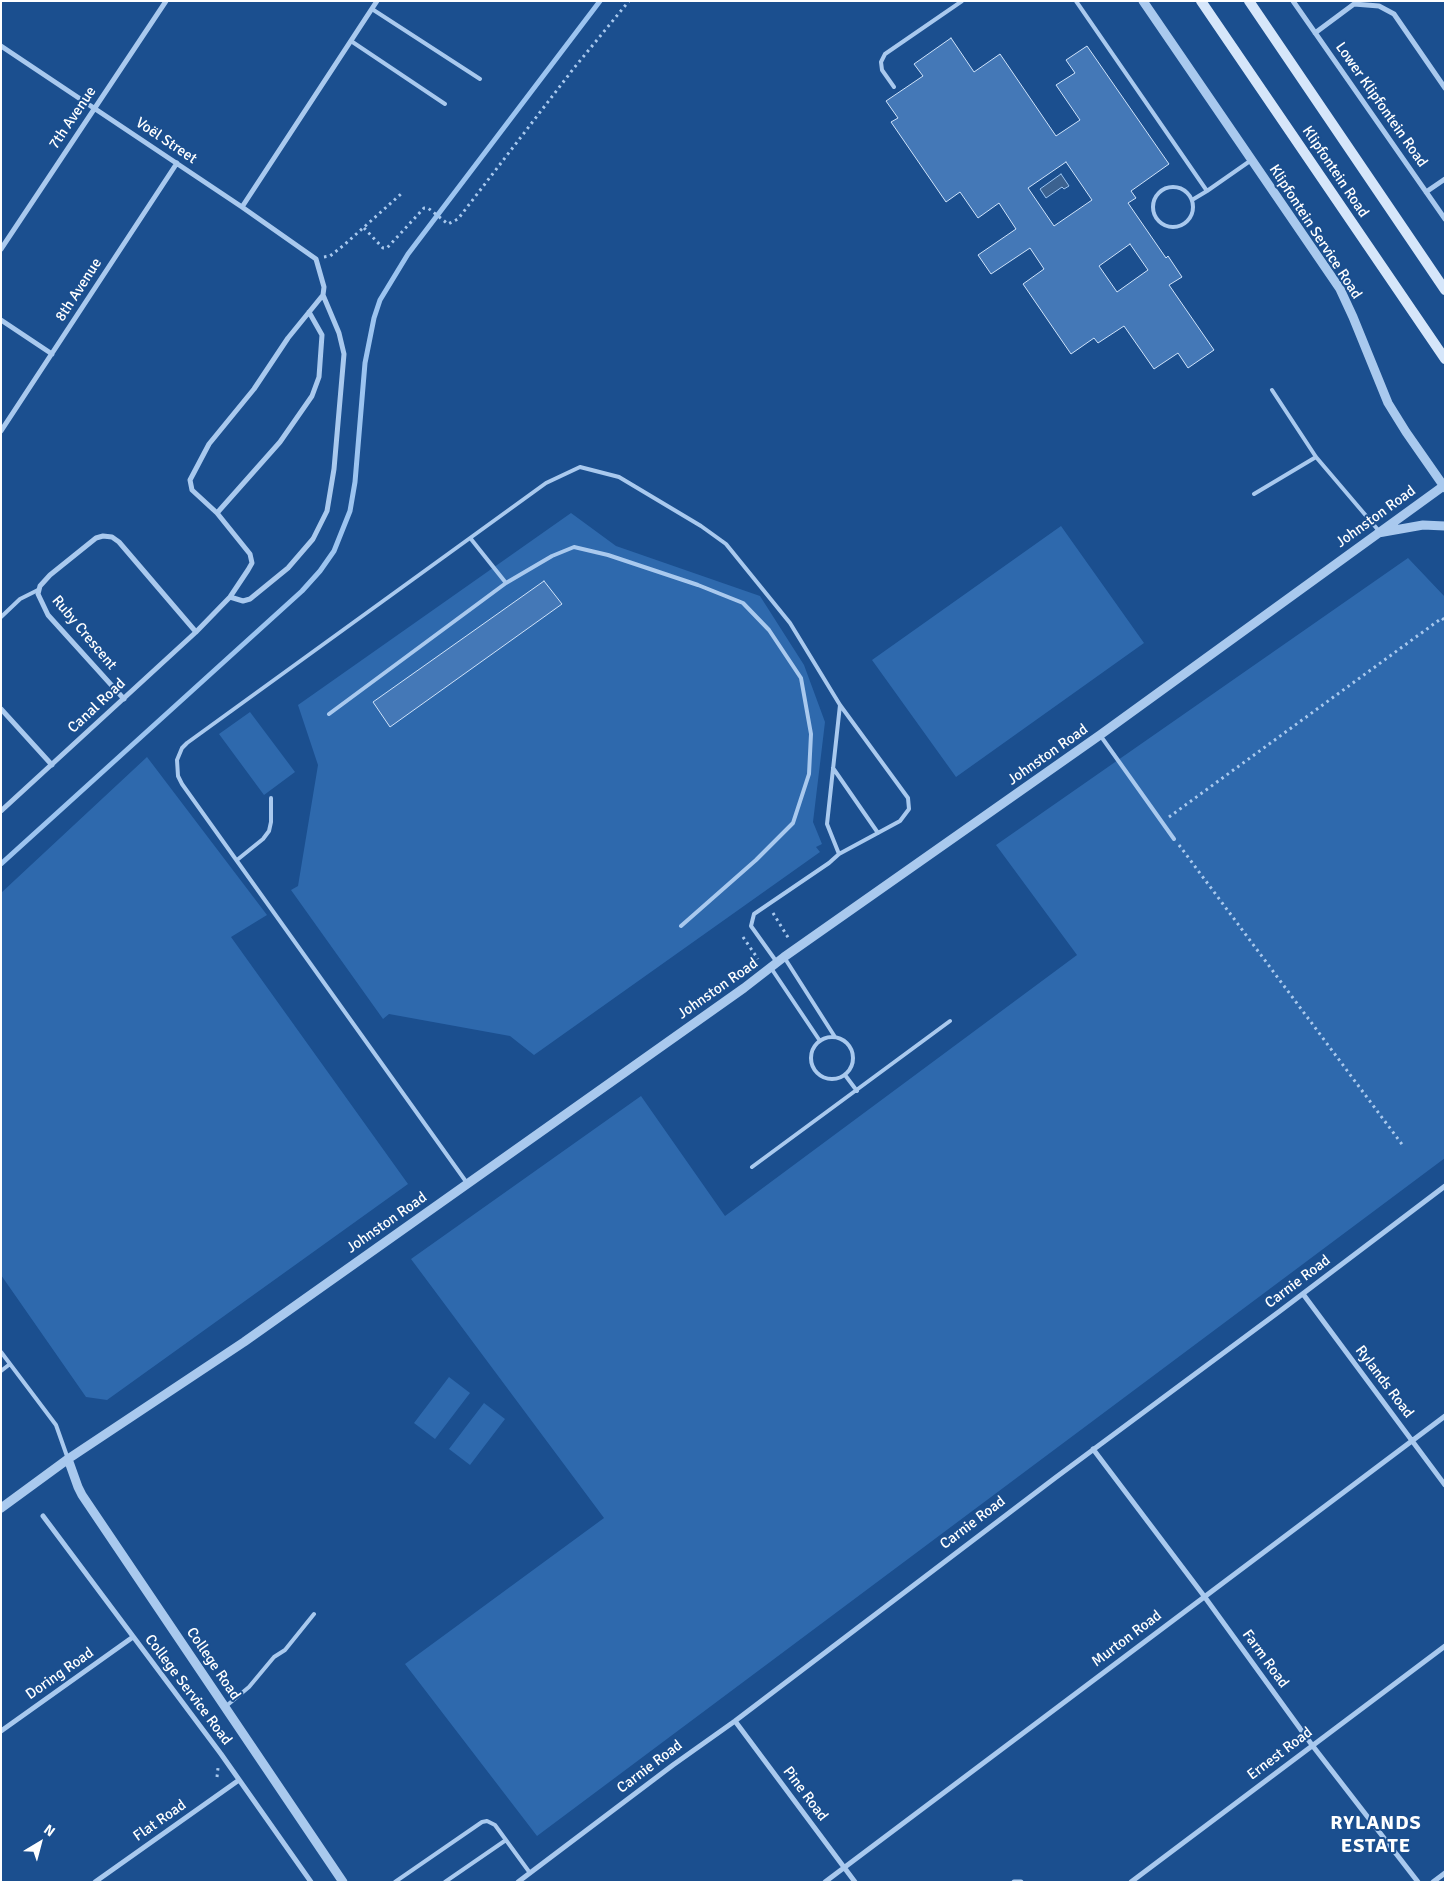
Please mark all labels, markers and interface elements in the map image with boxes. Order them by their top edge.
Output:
street label: Lower Klipfontein Road [1331,39,1431,171]
street label: 7th Avenue [45,83,101,153]
street label: Voël Street [132,114,200,168]
street label: Klipfontein Road [1298,123,1372,221]
street label: Klipfontein Service Road [1265,161,1365,303]
street label: 8th Avenue [52,255,106,325]
street label: Johnston Road [1333,482,1419,552]
street label: Ruby Crescent [48,592,120,674]
street label: Canal Road [64,675,130,737]
street label: Johnston Road [1004,721,1092,789]
street label: Johnston Road [674,955,762,1023]
street label: Johnston Road [343,1189,431,1257]
street label: Carnie Road [1262,1252,1334,1312]
street label: Rylands Road [1351,1342,1417,1422]
street label: Carnie Road [937,1493,1009,1553]
street label: Murton Road [1089,1607,1165,1671]
street label: College Road [182,1624,244,1704]
street label: Farm Road [1238,1626,1292,1692]
street label: College Service Road [141,1631,235,1749]
street label: Doring Road [23,1644,97,1704]
street label: Ernest Road [1244,1724,1316,1784]
street label: Carnie Road [614,1737,686,1797]
street label: Pine Road [779,1763,831,1825]
street label: Flat Road [130,1796,190,1846]
district label: RYLANDS ESTATE [1329,1812,1423,1859]
north arrow [15,1818,65,1868]
text: N [40,1821,58,1840]

